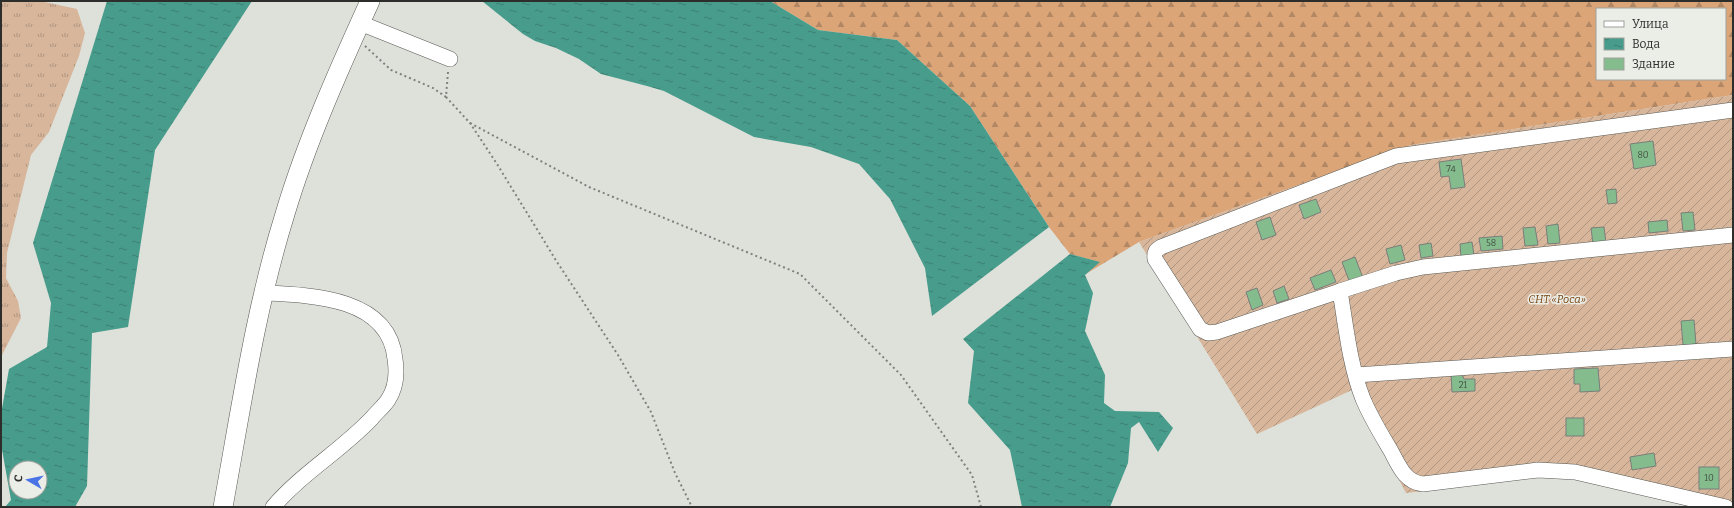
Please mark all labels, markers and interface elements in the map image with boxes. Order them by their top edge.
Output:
legend [1596,8,1726,80]
text: Улица [1632,17,1669,31]
text: Вода [1632,37,1661,51]
text: Здание [1632,57,1675,71]
house number: 80 [1637,150,1649,160]
house number: 74 [1446,164,1457,174]
house number: 58 [1486,238,1496,248]
park label: СНТ «Роса» [1528,293,1586,306]
house number: 21 [1459,380,1468,390]
north arrow [8,460,48,500]
house number: 10 [1704,473,1714,483]
text: С [12,474,26,483]

